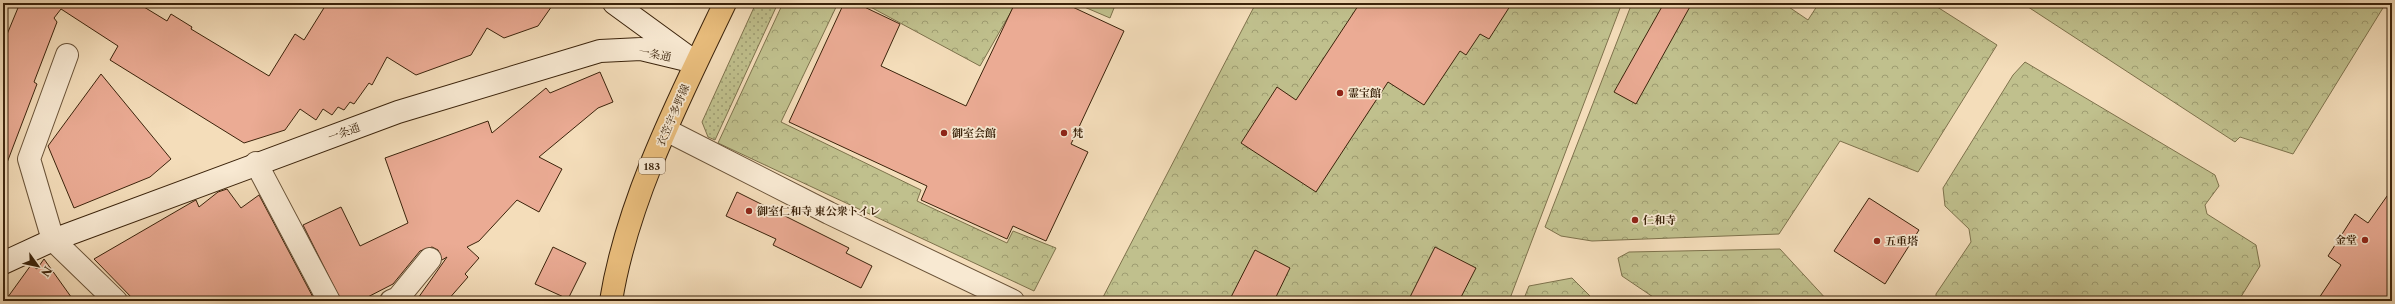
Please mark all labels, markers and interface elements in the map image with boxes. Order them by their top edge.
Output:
street label: 一条通 [637,44,673,64]
street label: 衣笠宇多野線 [654,82,692,148]
place label: 霊宝館 [1348,86,1381,100]
marker: 霊宝館 [1335,88,1345,98]
street label: 一条通 [326,120,362,144]
place label: 御室会館 [952,126,996,140]
place label: 梵 [1072,126,1083,140]
marker: 御室会館 [939,128,949,138]
marker: 梵 [1059,128,1069,138]
road number: 183 [639,158,665,174]
place label: 御室仁和寺 東公衆トイレ [757,204,880,218]
marker: 御室仁和寺 東公衆トイレ [744,206,754,216]
place label: 仁和寺 [1643,213,1676,227]
marker: 仁和寺 [1630,215,1640,225]
place label: 金堂 [2335,233,2357,247]
place label: 五重塔 [1885,234,1919,248]
marker: 金堂 [2360,235,2370,245]
marker: 五重塔 [1872,236,1882,246]
north arrow [18,246,58,286]
text: N [38,264,55,280]

